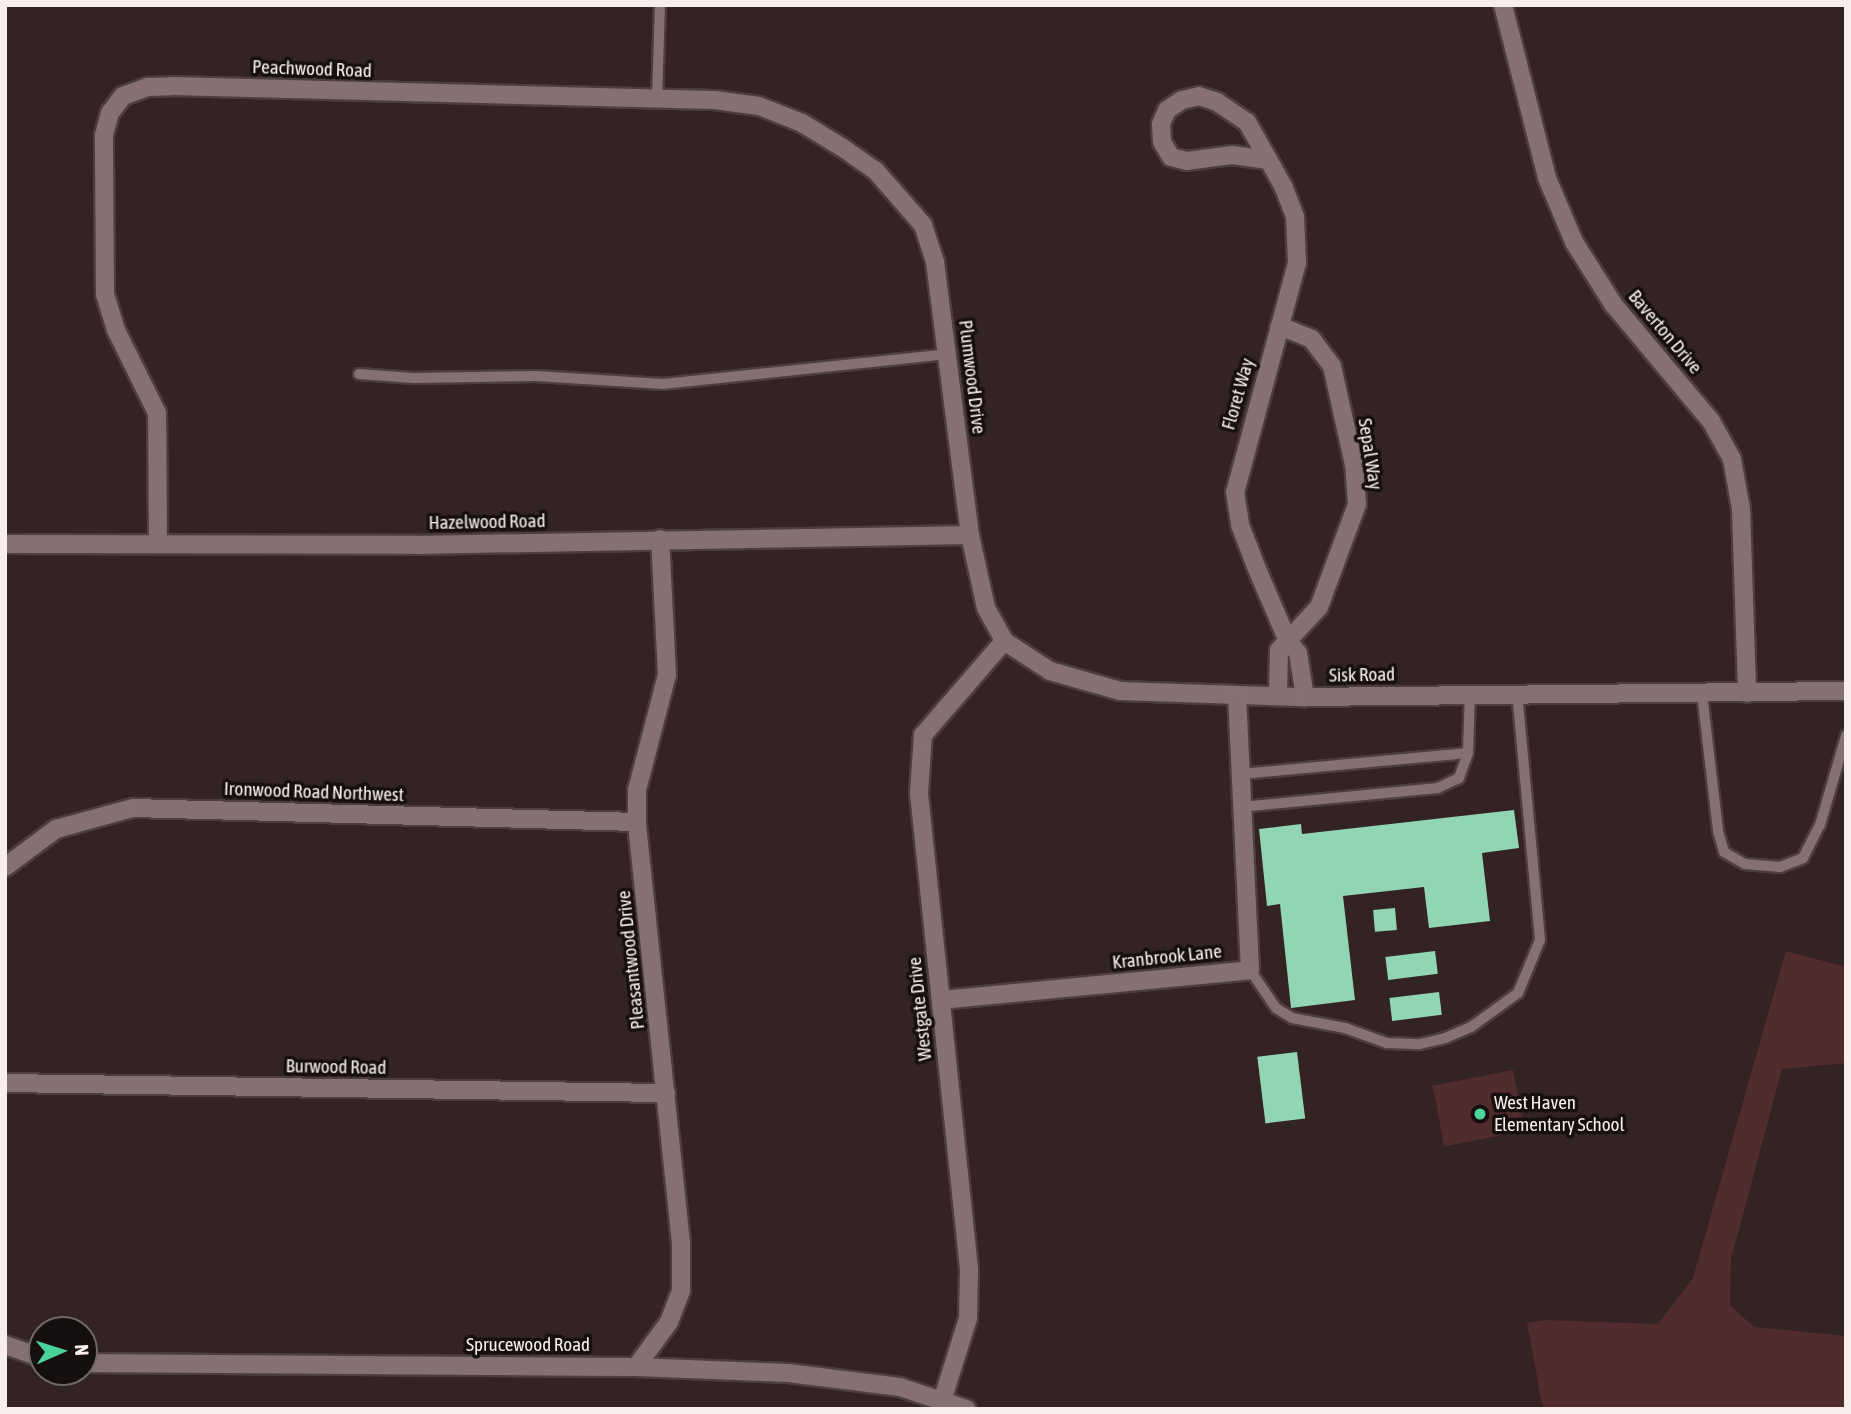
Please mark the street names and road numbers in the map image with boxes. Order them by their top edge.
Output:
street label: Peachwood Road [252,56,372,82]
street label: Baverton Drive [1623,285,1707,379]
street label: Plumwood Drive [954,319,990,435]
street label: Floret Way [1217,355,1259,433]
street label: Sepal Way [1353,417,1387,491]
street label: Hazelwood Road [428,510,546,534]
street label: Sisk Road [1329,663,1395,687]
street label: Ironwood Road Northwest [224,777,404,807]
street label: Pleasantwood Drive [612,890,650,1030]
street label: Kranbrook Lane [1111,940,1223,974]
street label: Westgate Drive [903,956,937,1062]
street label: Burwood Road [285,1055,387,1079]
street label: Sprucewood Road [466,1334,590,1356]

